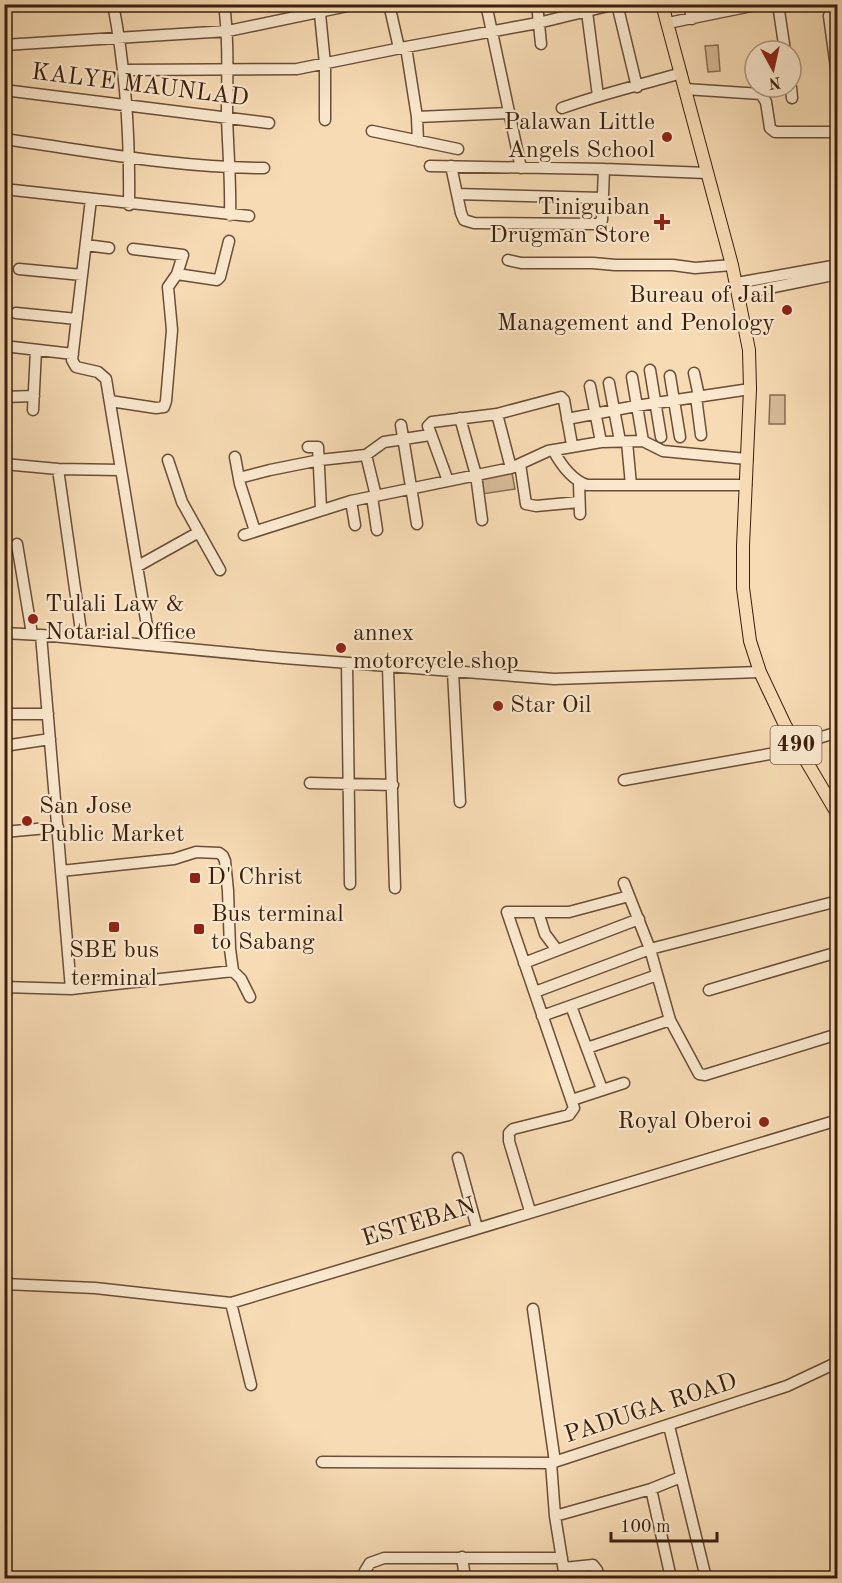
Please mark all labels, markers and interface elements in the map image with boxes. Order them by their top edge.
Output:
north arrow [743,39,803,99]
street label: KALYE MAUNLAD [30,61,250,111]
text: N [767,73,782,91]
place label: Palawan Little Angels School [504,111,655,163]
marker: Palawan Little Angels School [660,130,674,144]
place label: Tiniguiban Drugman Store [489,196,650,248]
marker: Tiniguiban Drugman Store [655,215,669,229]
place label: Bureau of Jail Management and Penology [497,284,775,336]
marker: Bureau of Jail Management and Penology [780,303,794,317]
place label: Tulali Law & Notarial Office [45,593,196,645]
marker: Tulali Law & Notarial Office [26,612,40,626]
place label: annex motorcycle shop [353,622,519,674]
marker: annex motorcycle shop [334,641,348,655]
place label: Star Oil [510,694,591,718]
marker: Star Oil [491,699,505,713]
road number: 490 [770,726,822,764]
place label: San Jose Public Market [39,795,184,847]
marker: San Jose Public Market [20,814,34,828]
place label: D' Christ [207,866,302,890]
marker: D' Christ [188,871,202,885]
place label: Bus terminal to Sabang [211,903,344,955]
marker: SBE bus terminal [107,920,121,934]
marker: Bus terminal to Sabang [192,922,206,936]
place label: SBE bus terminal [69,939,159,991]
place label: Royal Oberoi [618,1110,752,1134]
marker: Royal Oberoi [757,1115,771,1129]
street label: ESTEBAN [359,1194,479,1252]
street label: PADUGA ROAD [562,1370,740,1448]
scale bar [611,1505,718,1543]
text: 100 m [620,1518,671,1536]

